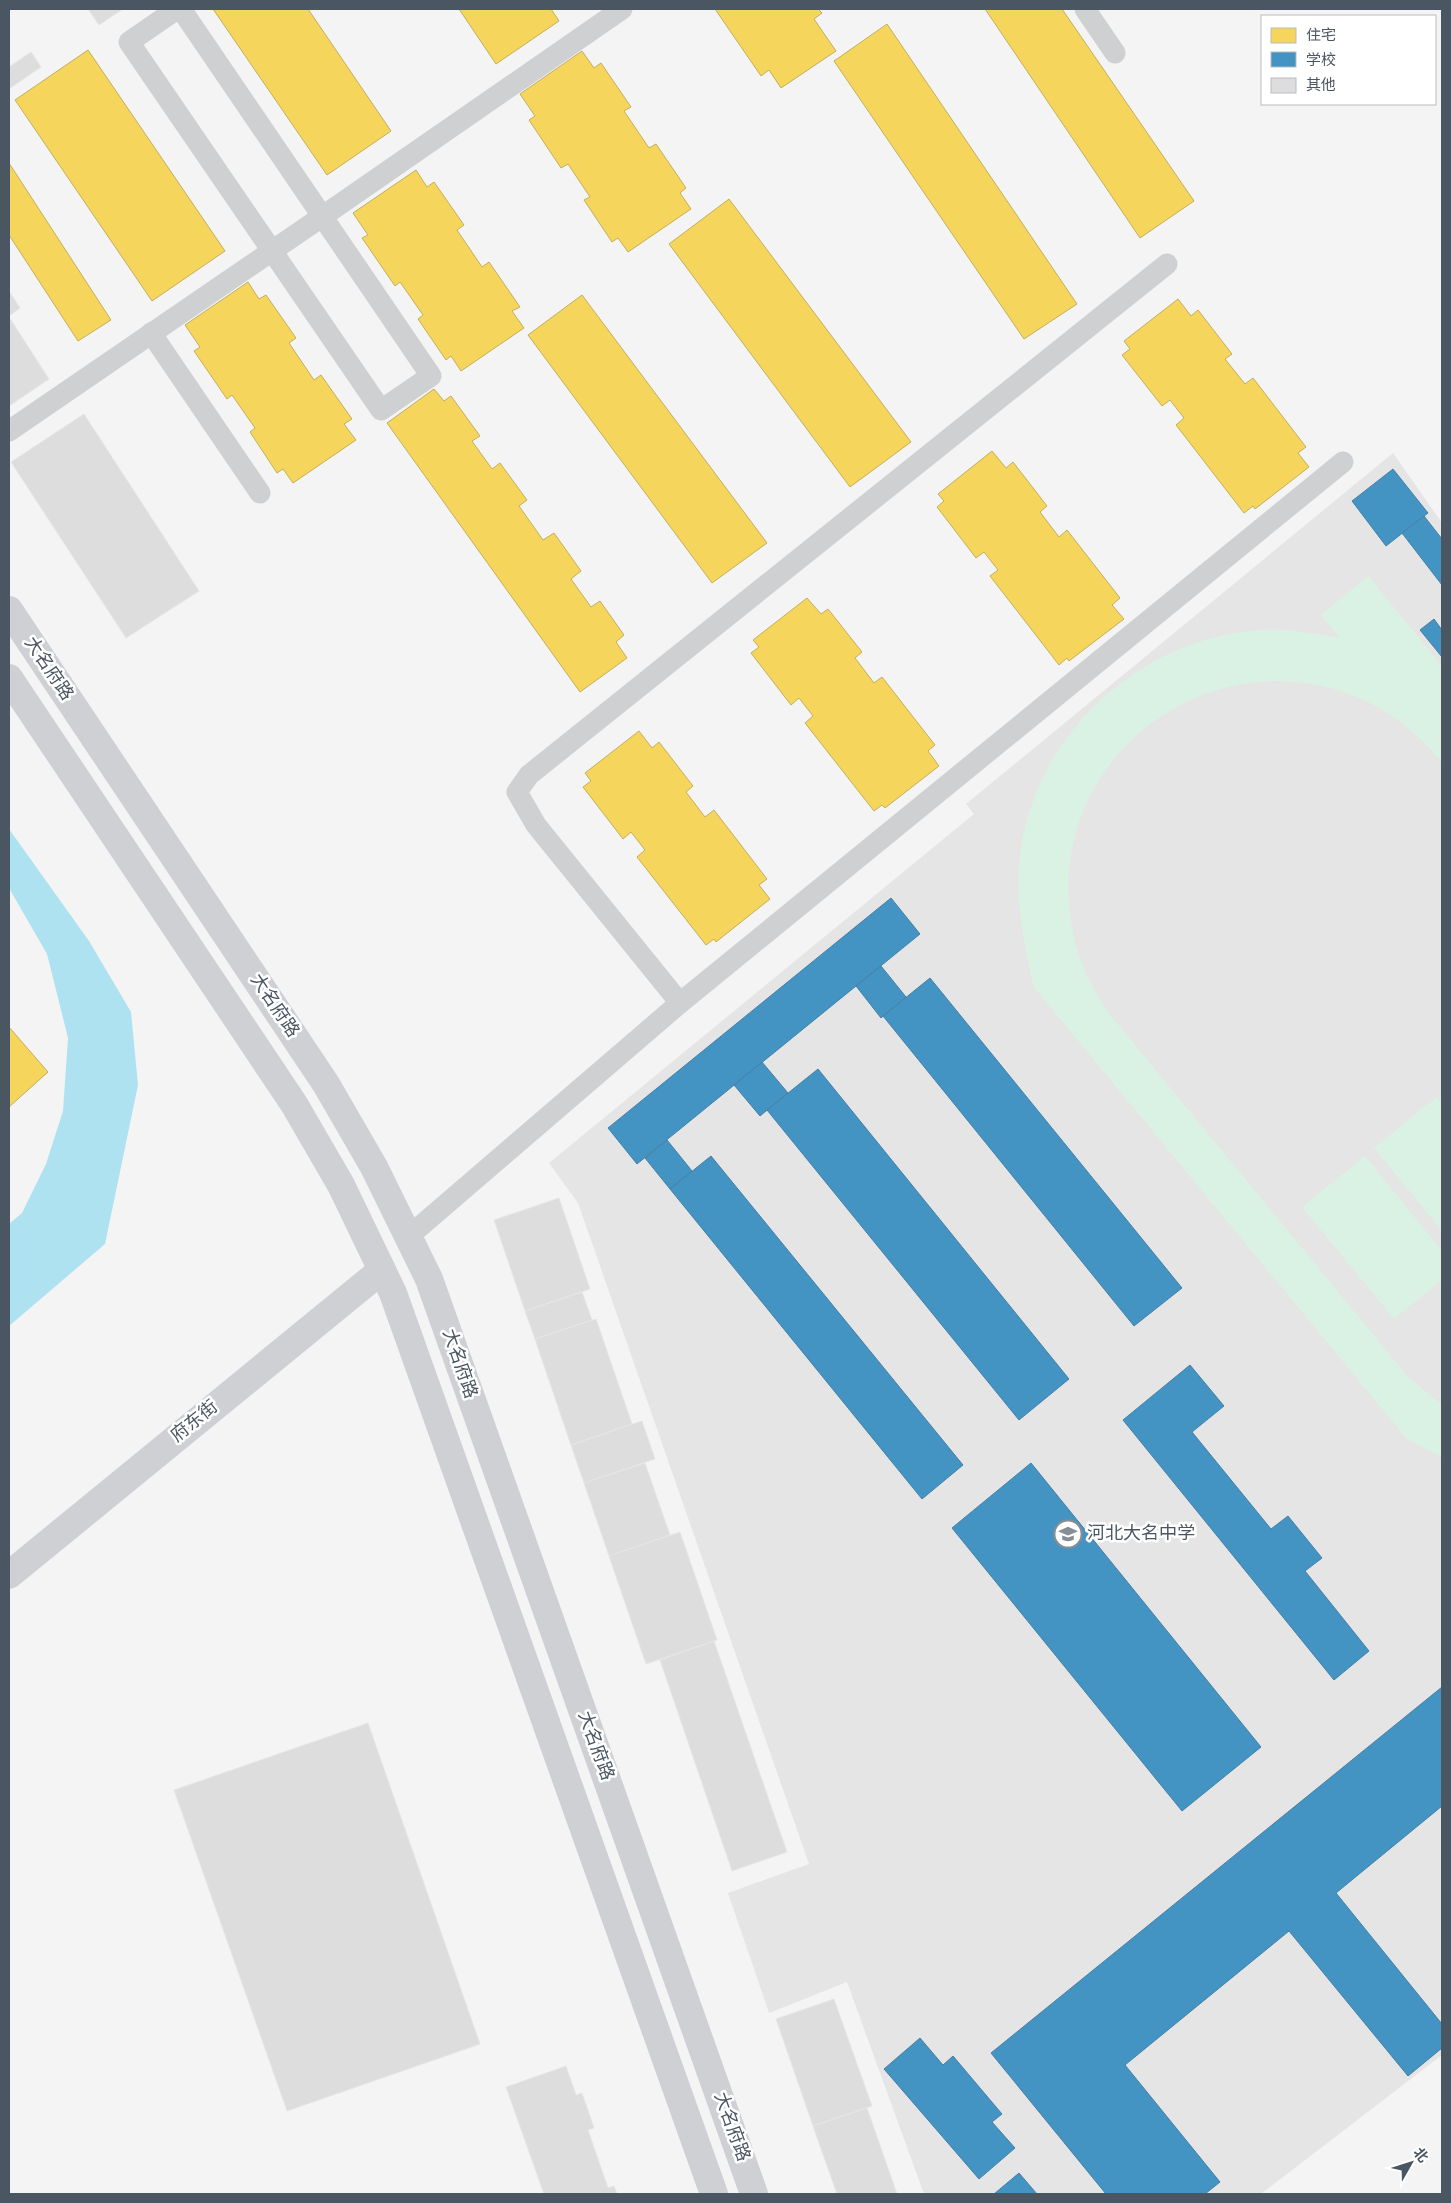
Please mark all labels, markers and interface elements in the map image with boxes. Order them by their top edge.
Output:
legend [1261,15,1436,105]
text: 住宅 [1306,27,1336,46]
text: 学校 [1306,51,1336,71]
text: 其他 [1306,77,1336,96]
street label: 大名府路 [18,633,78,705]
street label: 大名府路 [244,970,304,1042]
street label: 大名府路 [436,1326,482,1402]
street label: 府东街 [167,1396,223,1448]
school or university icon: 河北大名中学 [1053,1519,1083,1549]
place label: 河北大名中学 [1087,1523,1195,1546]
street label: 大名府路 [572,1708,618,1784]
street label: 大名府路 [708,2089,754,2165]
north arrow [1386,2138,1436,2188]
text: 北 [1409,2145,1431,2167]

